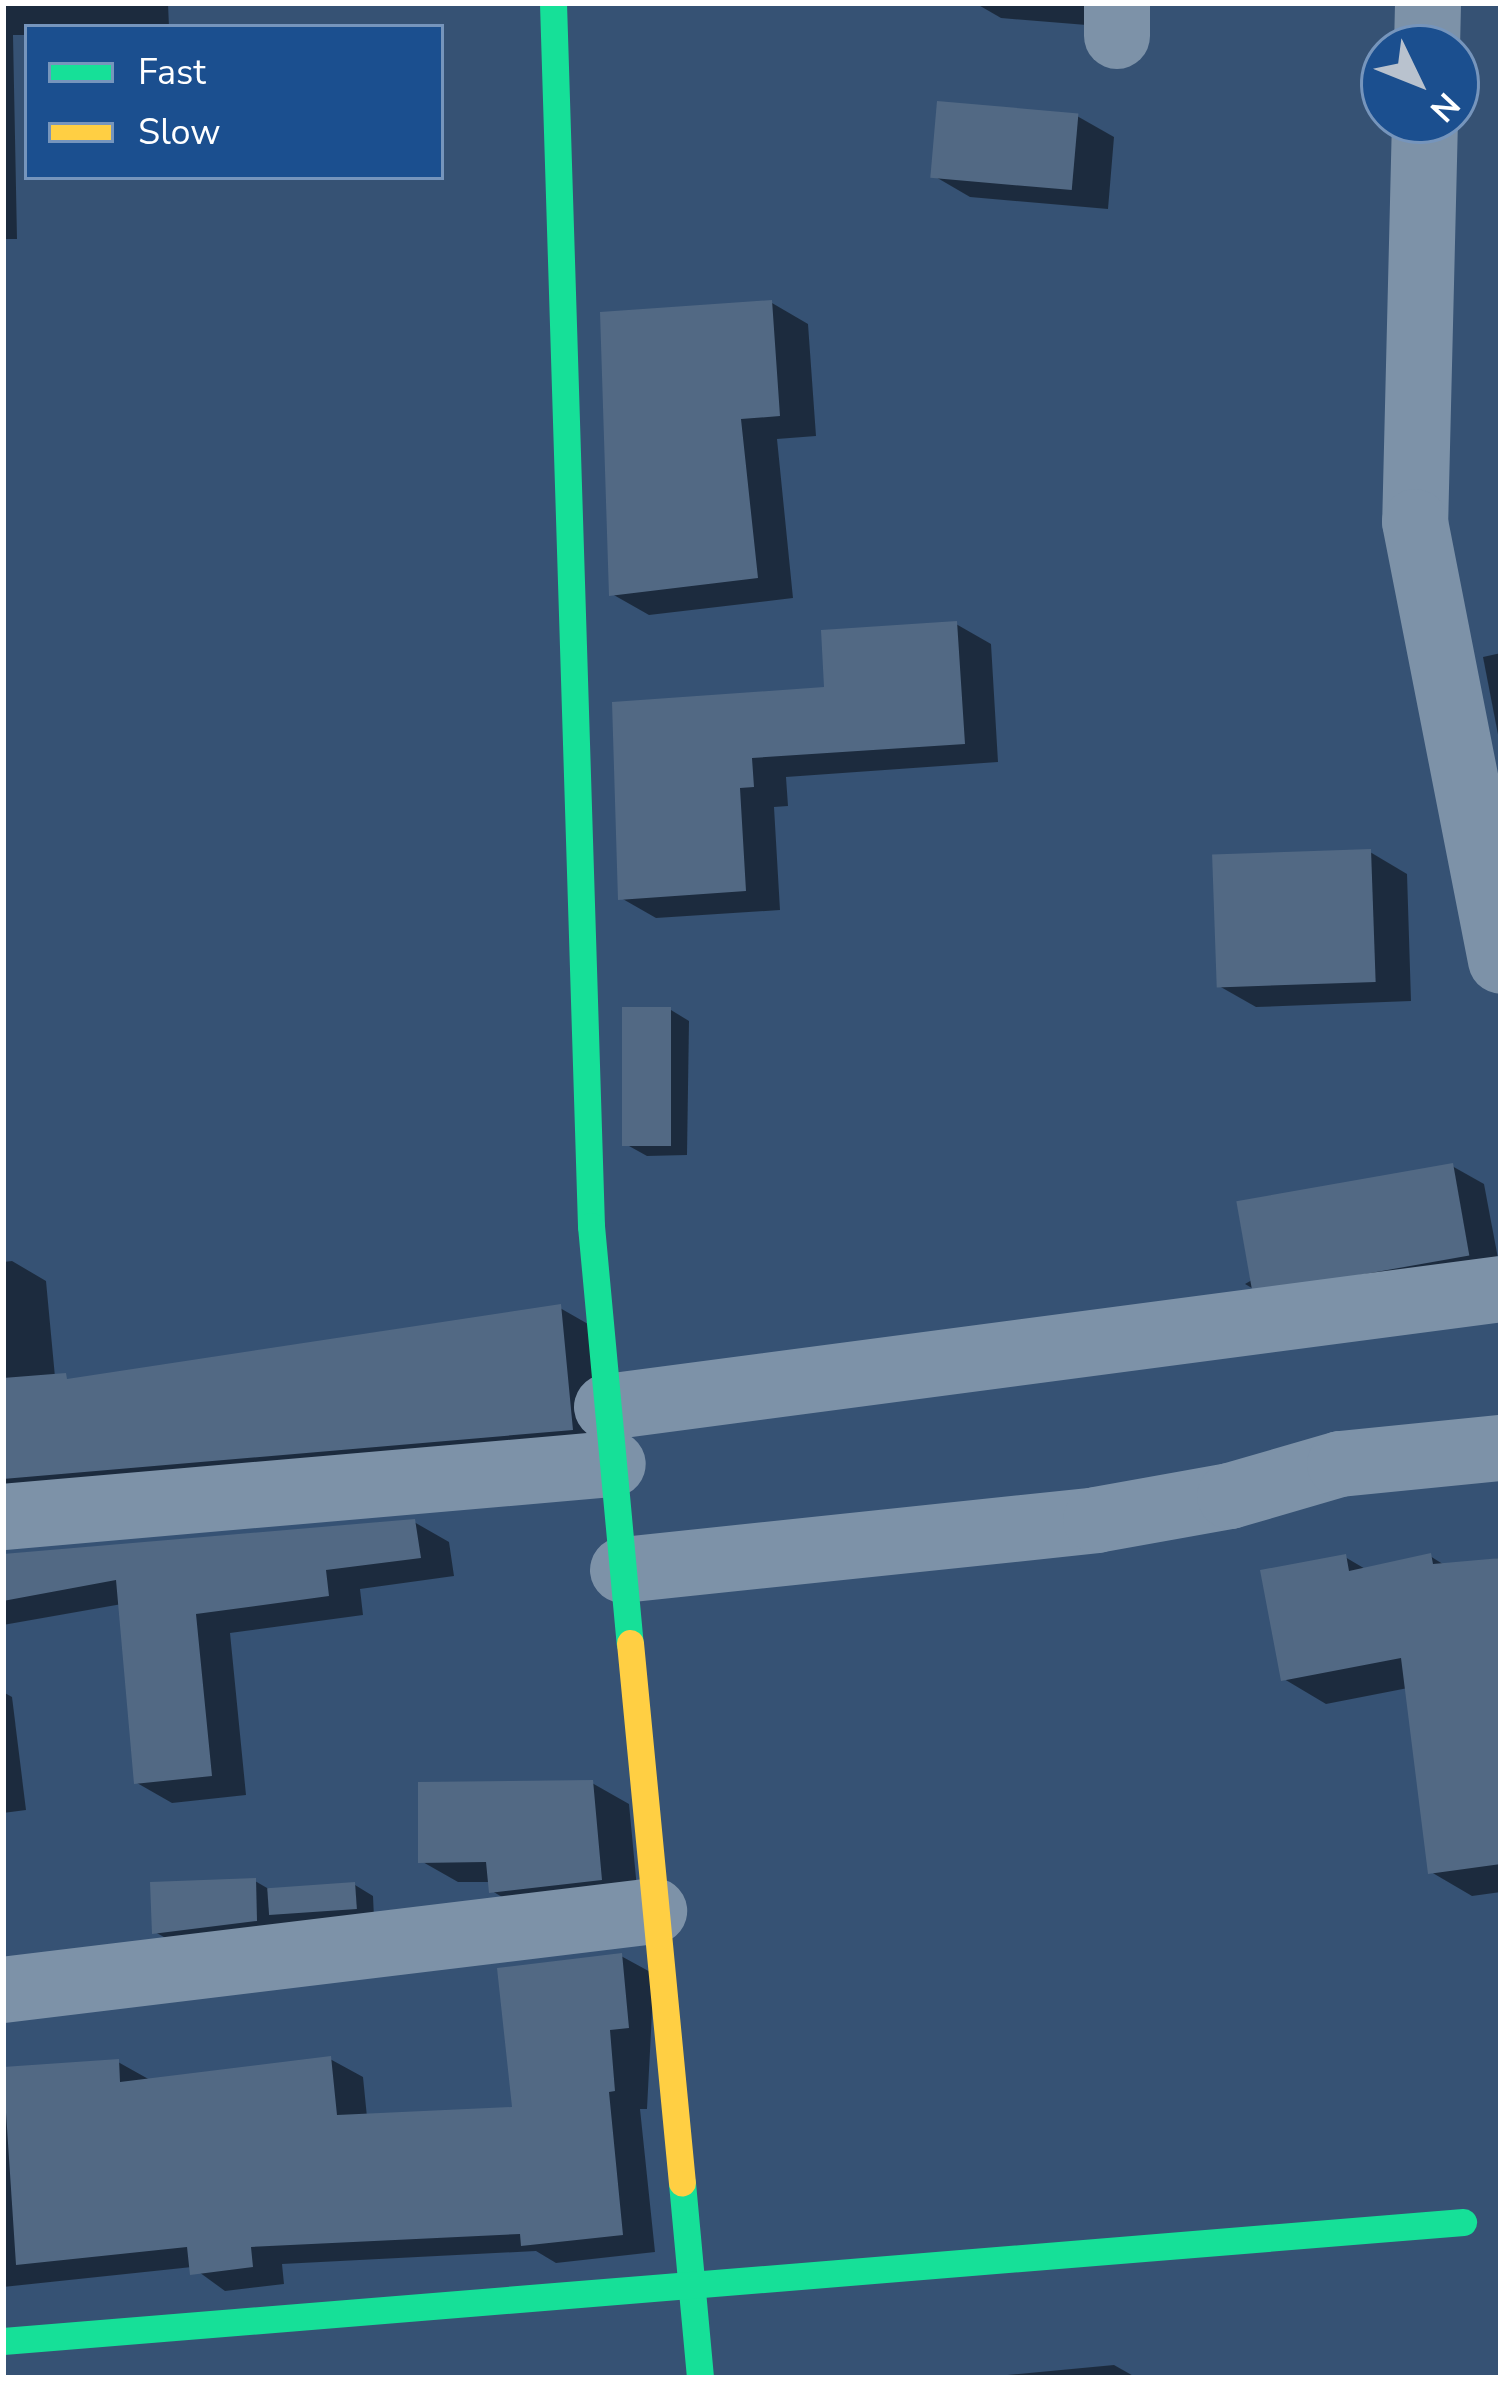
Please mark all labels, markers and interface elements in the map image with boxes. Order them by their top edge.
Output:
legend [24,24,444,180]
north arrow [1360,24,1480,144]
text: Fast [138,48,206,97]
text: N [1420,82,1469,131]
text: Slow [138,108,221,157]

